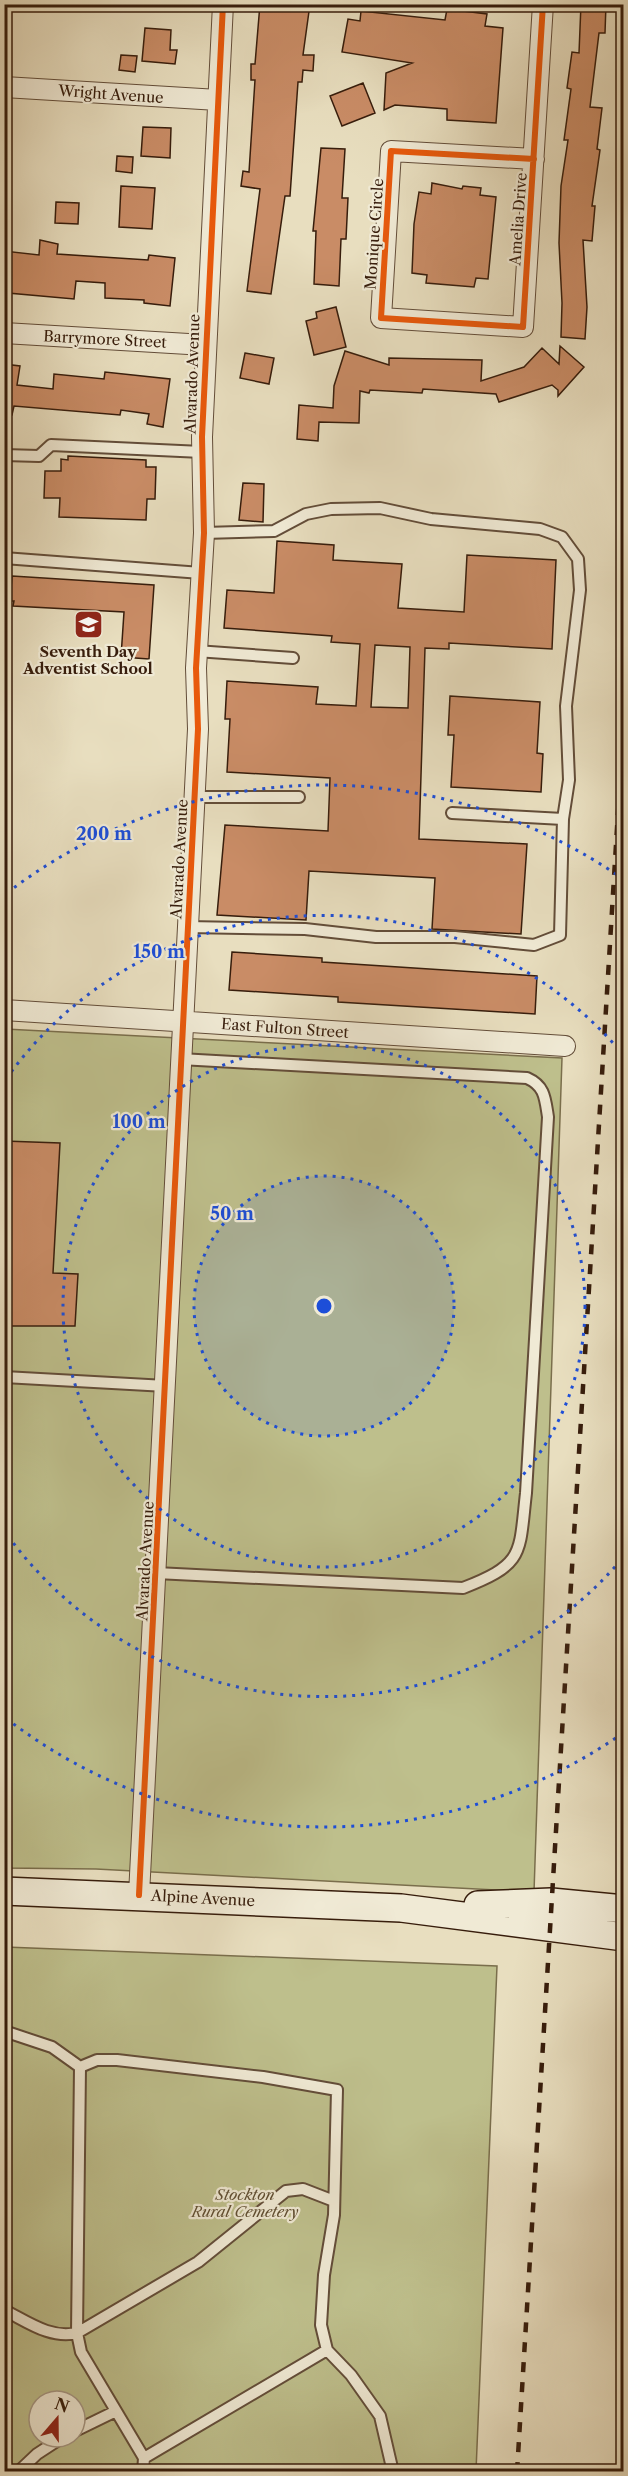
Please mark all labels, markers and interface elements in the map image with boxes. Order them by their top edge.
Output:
street label: Wright Avenue [57,81,164,107]
street label: Amelia Drive [505,172,531,267]
street label: Monique Circle [361,178,387,290]
street label: Alvarado Avenue [180,314,204,435]
street label: Barrymore Street [43,326,168,352]
school or university icon: Seventh Day Adventist School [72,608,104,640]
place label: Seventh Day Adventist School [22,642,153,678]
street label: Alvarado Avenue [166,798,192,921]
text: 200 m [76,823,132,845]
text: 150 m [133,941,185,963]
street label: East Fulton Street [221,1014,350,1042]
text: 100 m [112,1111,166,1133]
text: 50 m [210,1203,254,1225]
centre of rings [314,1296,334,1316]
street label: Alvarado Avenue [132,1500,158,1623]
street label: Alpine Avenue [150,1886,255,1910]
park label: Stockton Rural Cemetery [190,2185,299,2221]
north arrow [27,2389,87,2449]
text: N [52,2393,72,2417]

